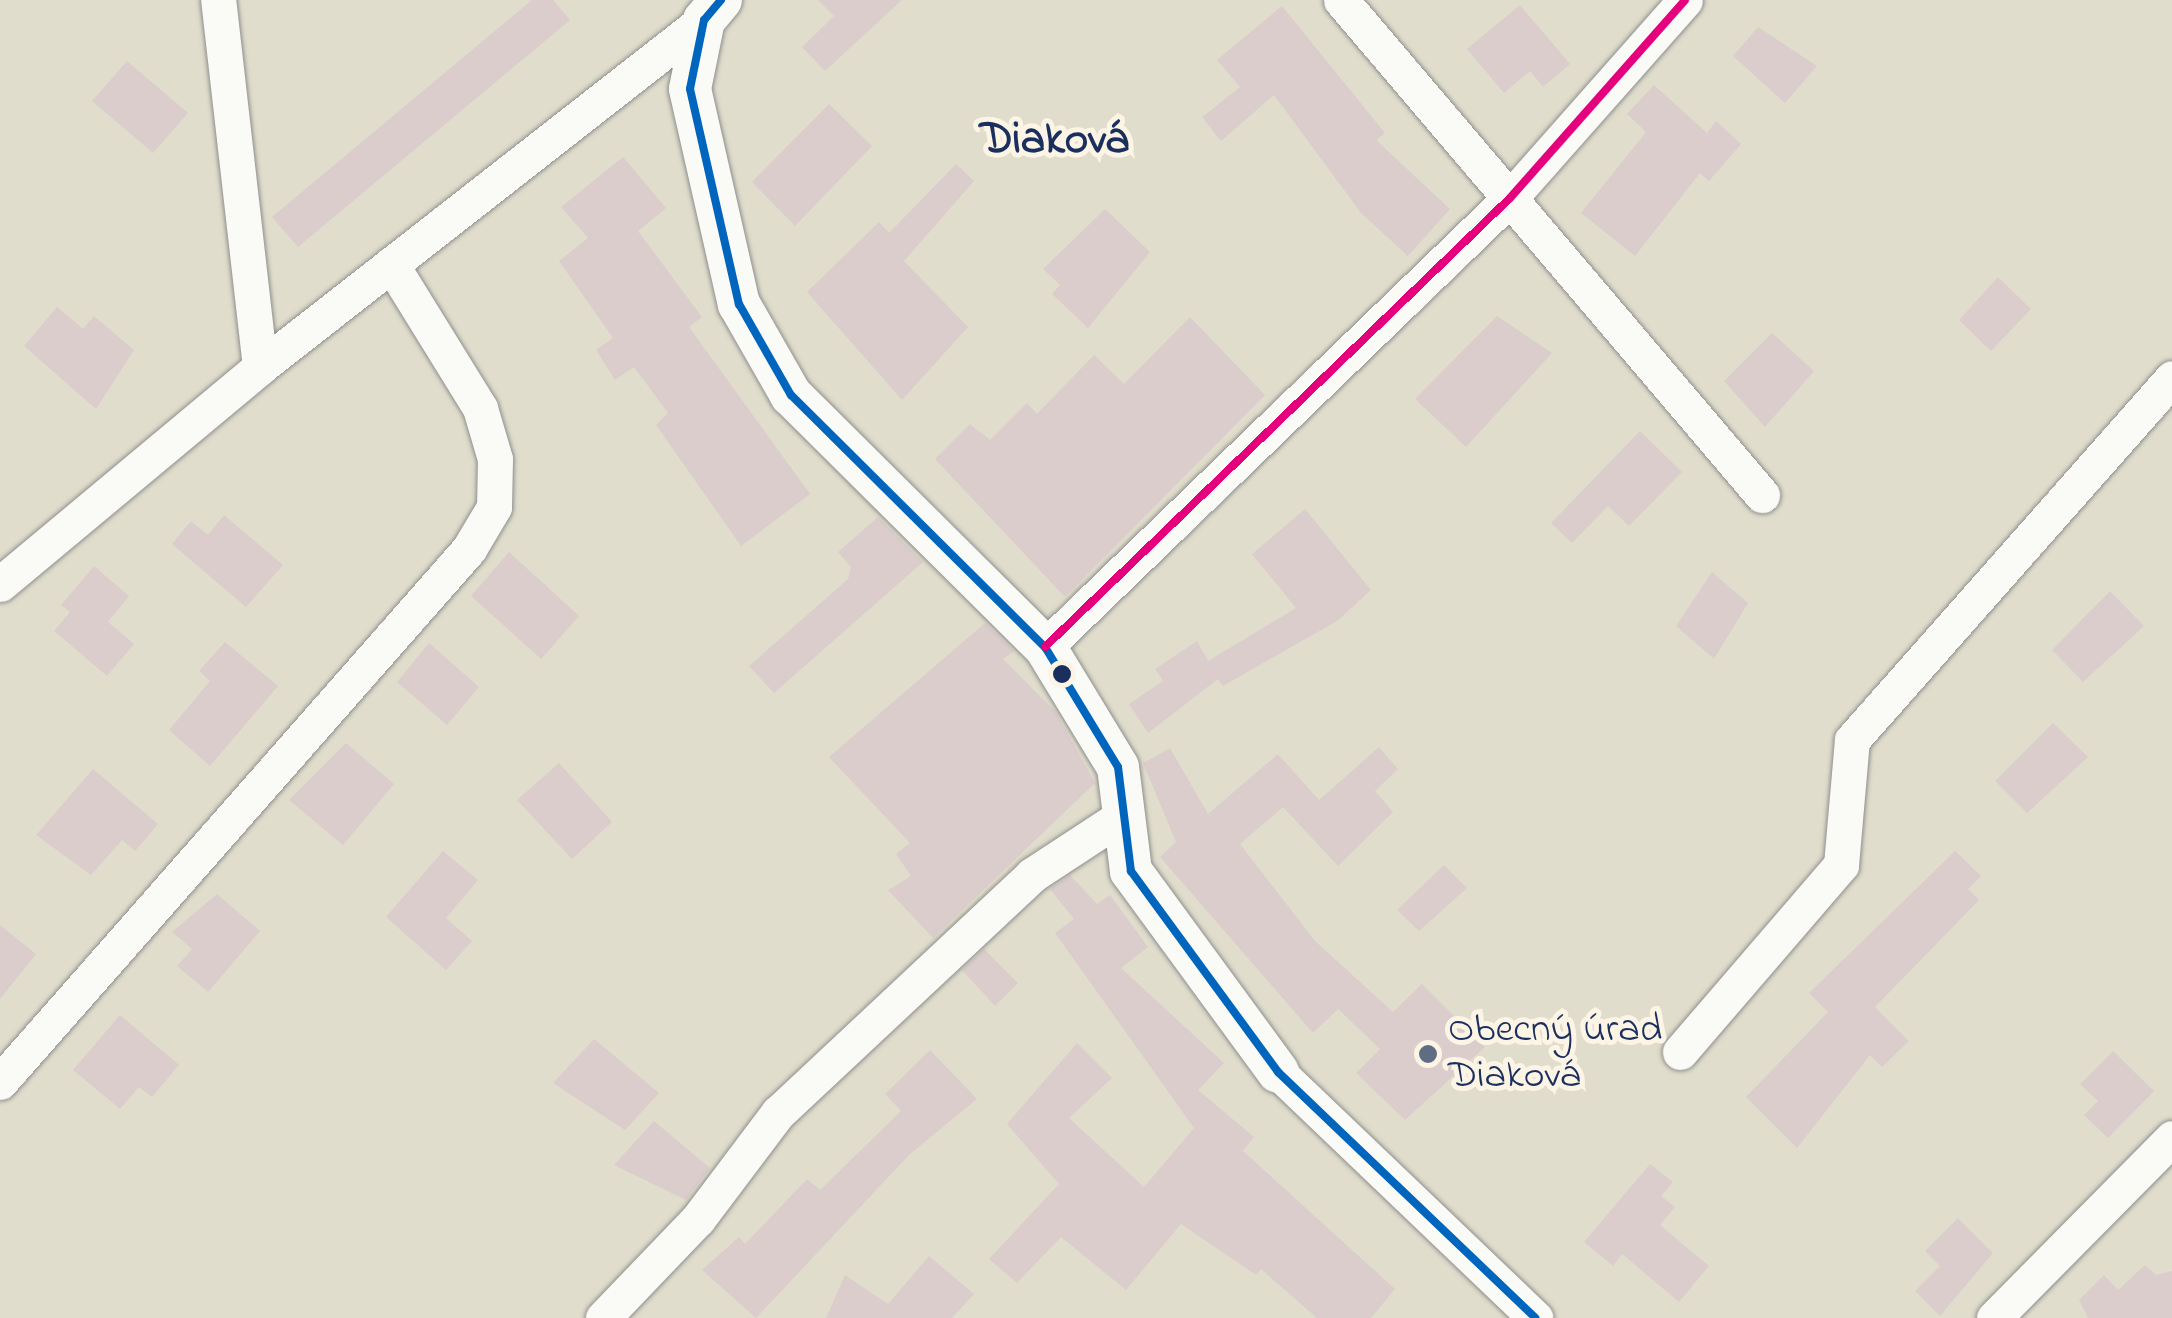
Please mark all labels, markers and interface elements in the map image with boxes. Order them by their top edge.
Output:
district label: Diaková [980,115,1128,169]
unlabelled marker [1052,664,1072,684]
place label: Obecný úrad Diaková [1448,1007,1662,1101]
marker: Obecný úrad Diaková [1417,1043,1439,1065]

